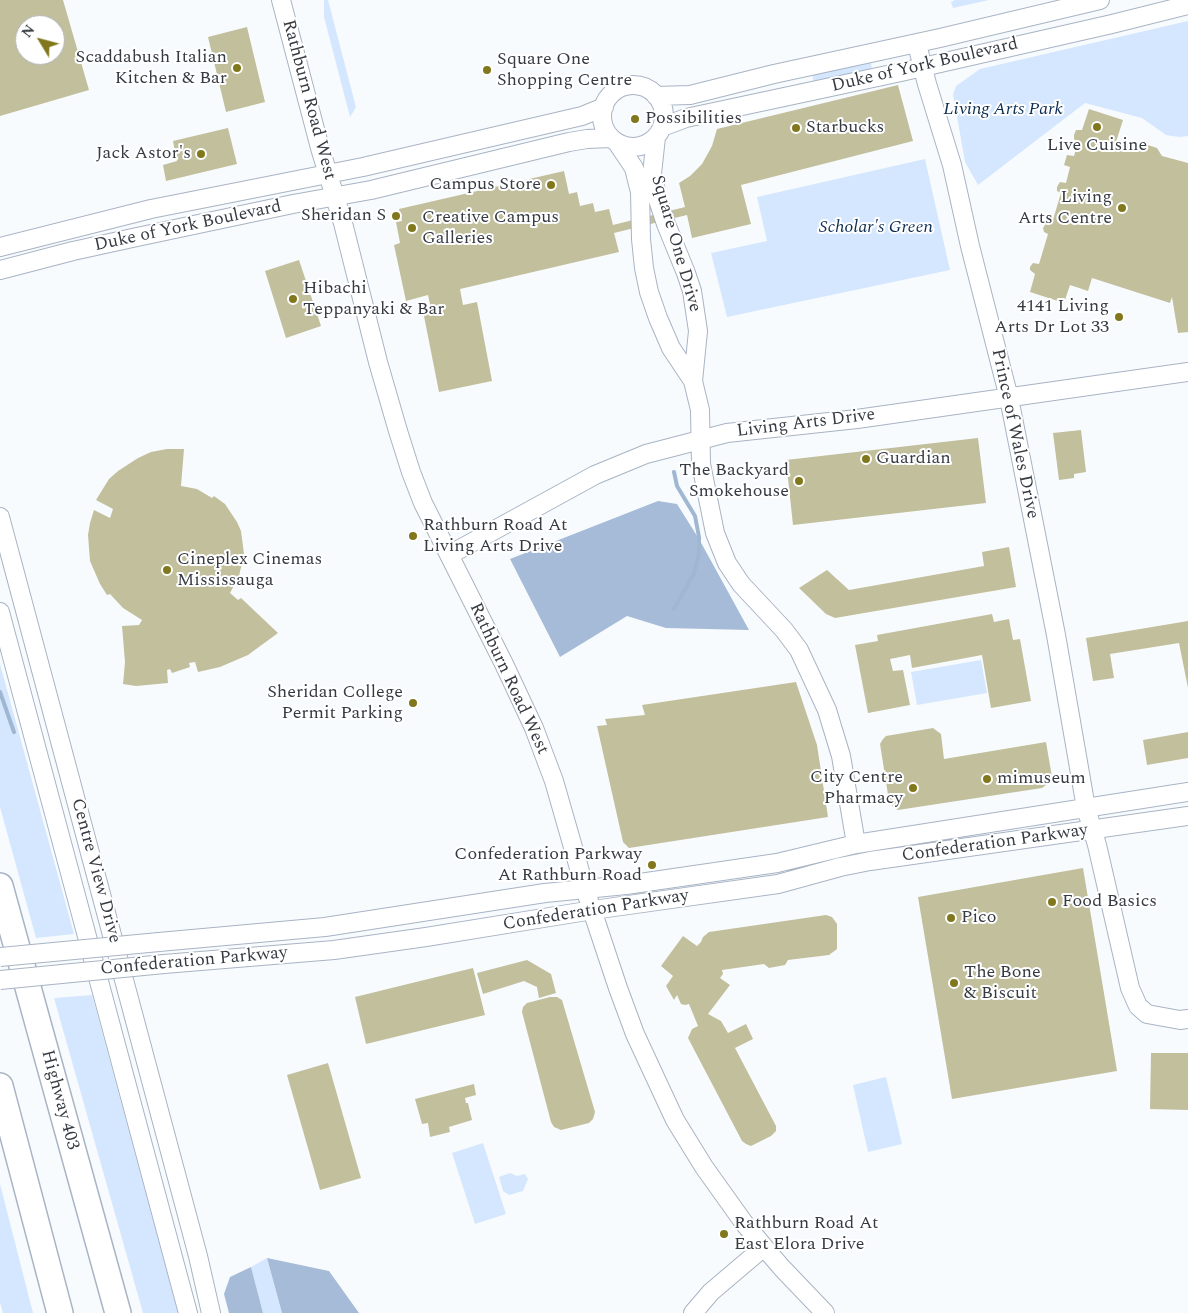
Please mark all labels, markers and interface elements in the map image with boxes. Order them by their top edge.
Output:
north arrow [15,15,65,65]
street label: Rathburn Road West [276,18,340,182]
text: N [17,20,40,42]
street label: Duke of York Boulevard [830,34,1020,98]
place label: Scaddabush Italian Kitchen & Bar [76,47,227,90]
place label: Square One Shopping Centre [497,49,632,92]
marker: Scaddabush Italian Kitchen & Bar [231,62,243,74]
marker: Square One Shopping Centre [481,64,493,76]
park label: Living Arts Park [943,99,1063,121]
place label: Possibilities [645,108,742,130]
marker: Possibilities [629,113,641,125]
place label: Starbucks [806,117,884,139]
marker: Live Cuisine [1091,121,1103,133]
marker: Starbucks [790,122,802,134]
place label: Live Cuisine [1047,135,1147,157]
place label: Jack Astor's [96,143,191,165]
marker: Jack Astor's [195,148,207,160]
street label: Square One Drive [645,173,705,315]
place label: Campus Store [429,174,541,196]
marker: Campus Store [545,179,557,191]
place label: Living Arts Centre [1018,187,1112,230]
street label: Duke of York Boulevard [92,197,284,257]
marker: Living Arts Centre [1116,202,1128,214]
place label: Sheridan S [301,205,386,227]
place label: Creative Campus Galleries [422,207,559,250]
marker: Sheridan S [390,210,402,222]
park label: Scholar's Green [819,217,933,239]
marker: Creative Campus Galleries [406,222,418,234]
place label: Hibachi Teppanyaki & Bar [303,278,445,320]
marker: Hibachi Teppanyaki & Bar [287,293,299,305]
place label: 4141 Living Arts Dr Lot 33 [994,296,1109,338]
marker: 4141 Living Arts Dr Lot 33 [1113,311,1125,323]
street label: Prince of Wales Drive [985,347,1043,521]
street label: Living Arts Drive [736,405,876,443]
place label: Guardian [876,448,951,470]
marker: Guardian [860,453,872,465]
place label: The Backyard Smokehouse [679,460,789,502]
marker: The Backyard Smokehouse [793,475,805,487]
place label: Rathburn Road At Living Arts Drive [423,515,567,558]
marker: Rathburn Road At Living Arts Drive [407,530,419,542]
place label: Cineplex Cinemas Mississauga [177,549,322,592]
marker: Cineplex Cinemas Mississauga [161,564,173,576]
street label: Rathburn Road West [463,600,553,758]
place label: Sheridan College Permit Parking [267,682,403,724]
marker: Sheridan College Permit Parking [407,697,419,709]
place label: City Centre Pharmacy [810,767,903,810]
place label: mimuseum [997,768,1086,790]
marker: mimuseum [981,773,993,785]
marker: City Centre Pharmacy [907,782,919,794]
street label: Centre View Drive [65,796,125,946]
street label: Confederation Parkway [901,820,1089,868]
place label: Confederation Parkway At Rathburn Road [454,844,642,886]
marker: Confederation Parkway At Rathburn Road [646,859,658,871]
street label: Confederation Parkway [502,886,690,936]
place label: Food Basics [1062,891,1157,913]
marker: Food Basics [1046,896,1058,908]
place label: Pico [961,907,996,929]
marker: Pico [945,912,957,924]
street label: Confederation Parkway [100,943,288,981]
place label: The Bone & Biscuit [964,962,1041,1004]
marker: The Bone & Biscuit [948,977,960,989]
street label: Highway 403 [35,1048,83,1152]
place label: Rathburn Road At East Elora Drive [734,1213,878,1256]
marker: Rathburn Road At East Elora Drive [718,1228,730,1240]

